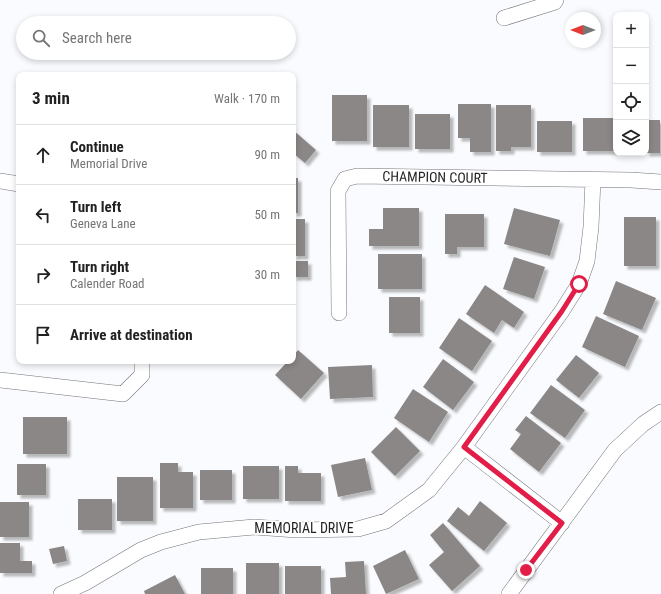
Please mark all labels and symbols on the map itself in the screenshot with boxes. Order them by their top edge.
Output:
north arrow [565,12,601,48]
street label: CHAMPION COURT [382,168,488,186]
route start [570,275,588,293]
street label: MEMORIAL DRIVE [254,520,354,536]
route end [517,561,535,579]

